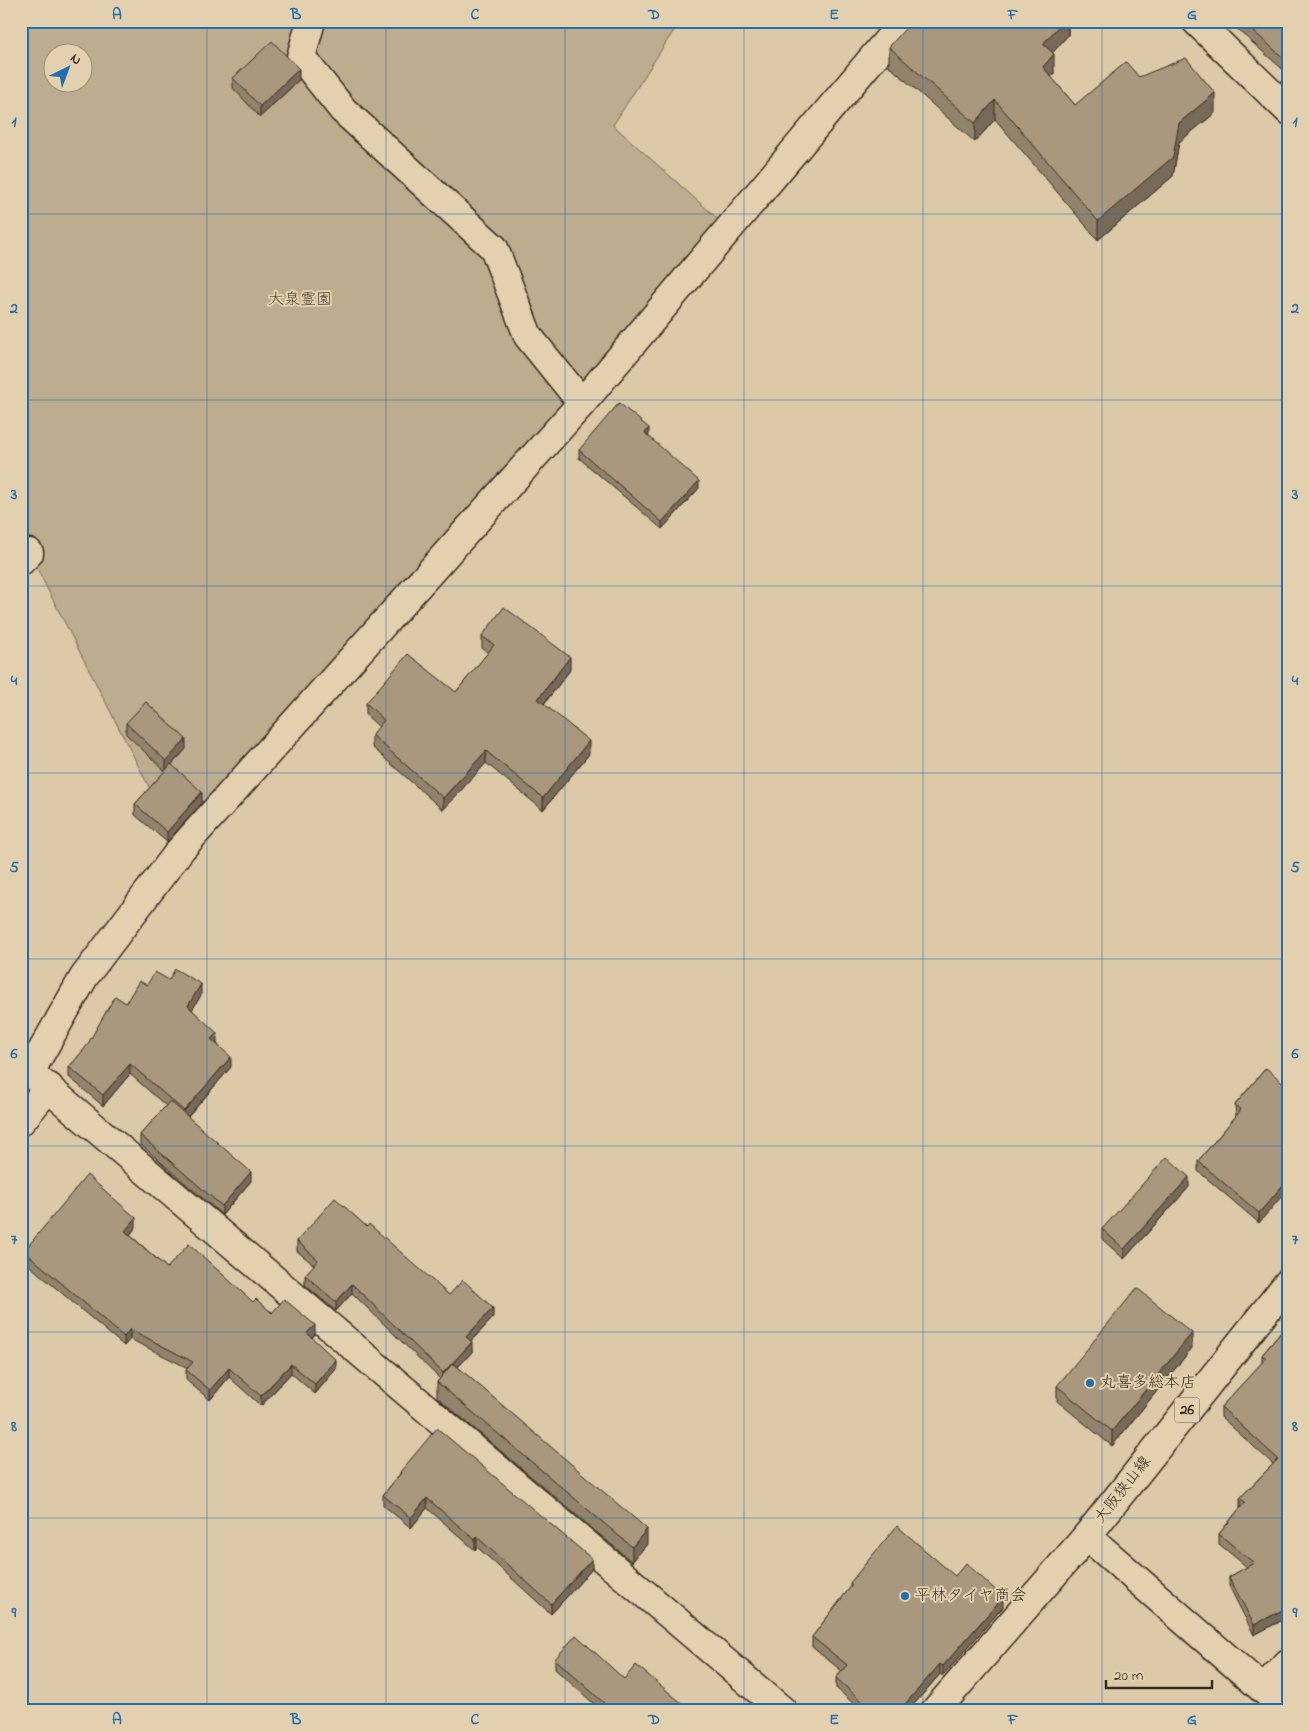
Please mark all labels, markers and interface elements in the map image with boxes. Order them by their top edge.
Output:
text: A [112,3,122,27]
text: B [290,3,302,27]
text: C [471,3,480,27]
text: D [647,3,660,27]
text: E [829,3,839,27]
text: F [1007,3,1019,27]
text: G [1187,3,1197,27]
north arrow [42,42,92,92]
text: N [65,48,86,70]
text: 1 [11,110,17,134]
text: 1 [1292,110,1298,134]
park label: 大泉霊園 [268,288,332,312]
text: 2 [9,297,18,321]
text: 2 [1290,297,1299,321]
text: 3 [10,483,18,507]
text: 3 [1291,483,1299,507]
text: 4 [10,669,18,693]
text: 4 [1291,669,1299,693]
text: 5 [9,856,19,880]
text: 5 [1290,856,1300,880]
text: 6 [9,1042,18,1066]
text: 6 [1290,1042,1299,1066]
text: 7 [11,1228,18,1252]
text: 7 [1292,1228,1299,1252]
place label: 丸喜多総本店 [1100,1371,1196,1395]
marker: 丸喜多総本店 [1084,1377,1096,1389]
road number: 26 [1174,1398,1200,1422]
text: 8 [10,1415,17,1439]
text: 8 [1291,1415,1298,1439]
street label: 大阪狭山線 [1089,1451,1157,1529]
place label: 平林タイヤ商会 [915,1584,1026,1608]
marker: 平林タイヤ商会 [899,1590,911,1602]
text: 9 [11,1601,17,1625]
text: 9 [1292,1601,1298,1625]
scale bar [1106,1657,1213,1689]
text: 20 m [1114,1665,1144,1687]
text: A [112,1708,122,1732]
text: B [290,1708,302,1732]
text: C [471,1708,480,1732]
text: D [647,1708,660,1732]
text: E [829,1708,839,1732]
text: F [1007,1708,1019,1732]
text: G [1187,1708,1197,1732]

